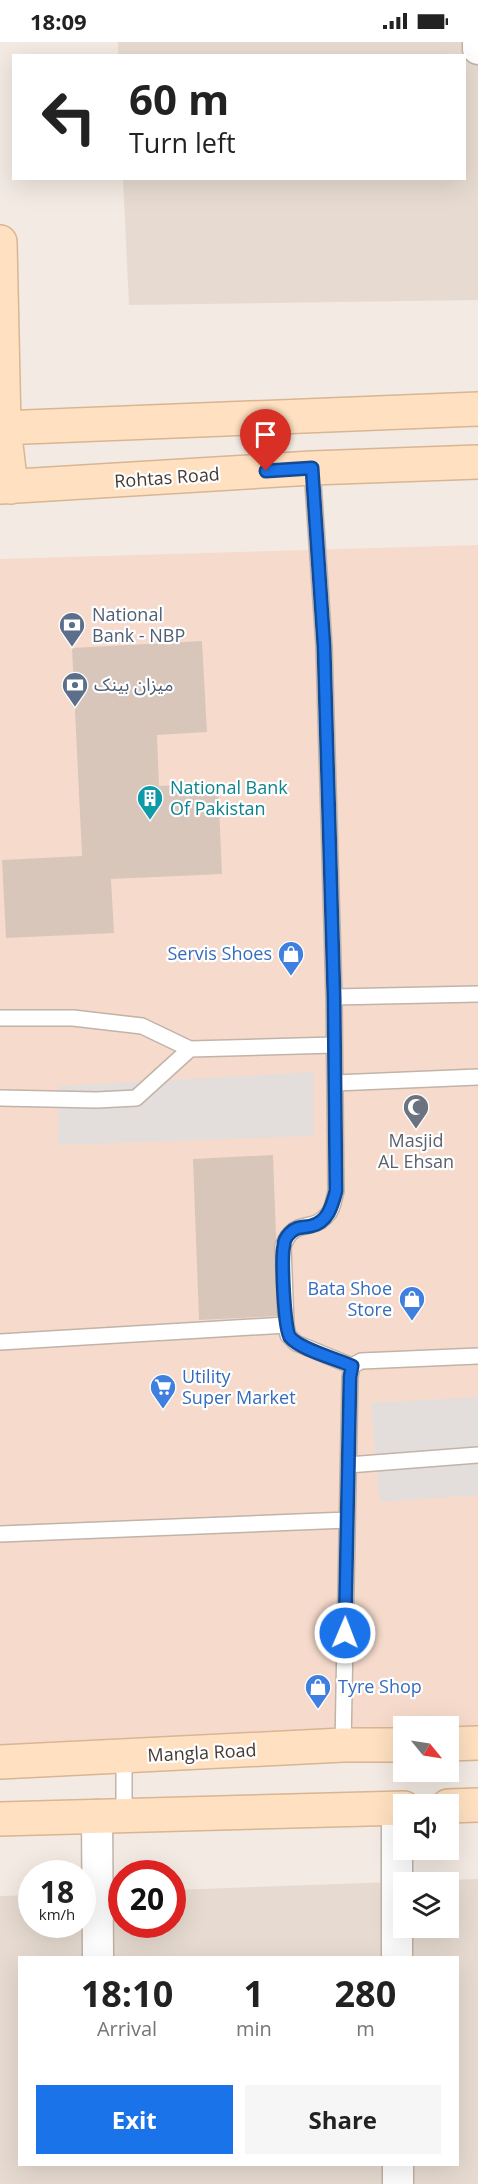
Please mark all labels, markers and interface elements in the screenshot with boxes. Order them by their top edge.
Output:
text: 18:09 [30,6,87,36]
text: 60 m [129,70,229,127]
icon: left [30,78,108,156]
text: Turn left [129,124,236,161]
pin [240,409,291,471]
icon: arrive [249,418,282,451]
street label: Rohtas Road [113,461,220,493]
place label: National Bank - NBP [92,602,185,647]
bank icon: National Bank - NBP [57,610,87,648]
bank icon: میزان بینک [60,670,90,708]
place label: میزان بینک [94,672,173,696]
place label: National Bank Of Pakistan [170,775,288,820]
building icon: National Bank Of Pakistan [135,783,165,821]
shop icon: Servis Shoes [276,939,306,977]
place label: Servis Shoes [167,941,272,965]
mosque icon: Masjid AL Ehsan [401,1092,431,1130]
place label: Masjid AL Ehsan [378,1128,454,1173]
place label: Bata Shoe Store [307,1276,392,1321]
shop icon: Bata Shoe Store [397,1284,427,1322]
place label: Utility Super Market [182,1364,296,1409]
supermarket icon: Utility Super Market [148,1372,178,1410]
position arrow [313,1601,377,1665]
shop icon: Tyre Shop [303,1672,333,1710]
place label: Tyre Shop [338,1674,422,1698]
north arrow [393,1716,459,1782]
map controls [393,1716,459,1938]
street label: Mangla Road [147,1737,257,1767]
button: sound [393,1794,459,1860]
speed limit sign: 20 [108,1860,186,1938]
text: 18 [40,1871,74,1912]
button: layers [393,1872,459,1938]
text: km/h [39,1904,75,1924]
text: 18:10 [81,1969,173,2018]
text: 1 [244,1969,264,2018]
text: 280 [335,1969,396,2018]
text: Arrival [97,2015,157,2042]
text: min [236,2015,272,2042]
text: m [356,2015,375,2042]
button: Exit [36,2085,233,2154]
button: Share [245,2085,441,2154]

